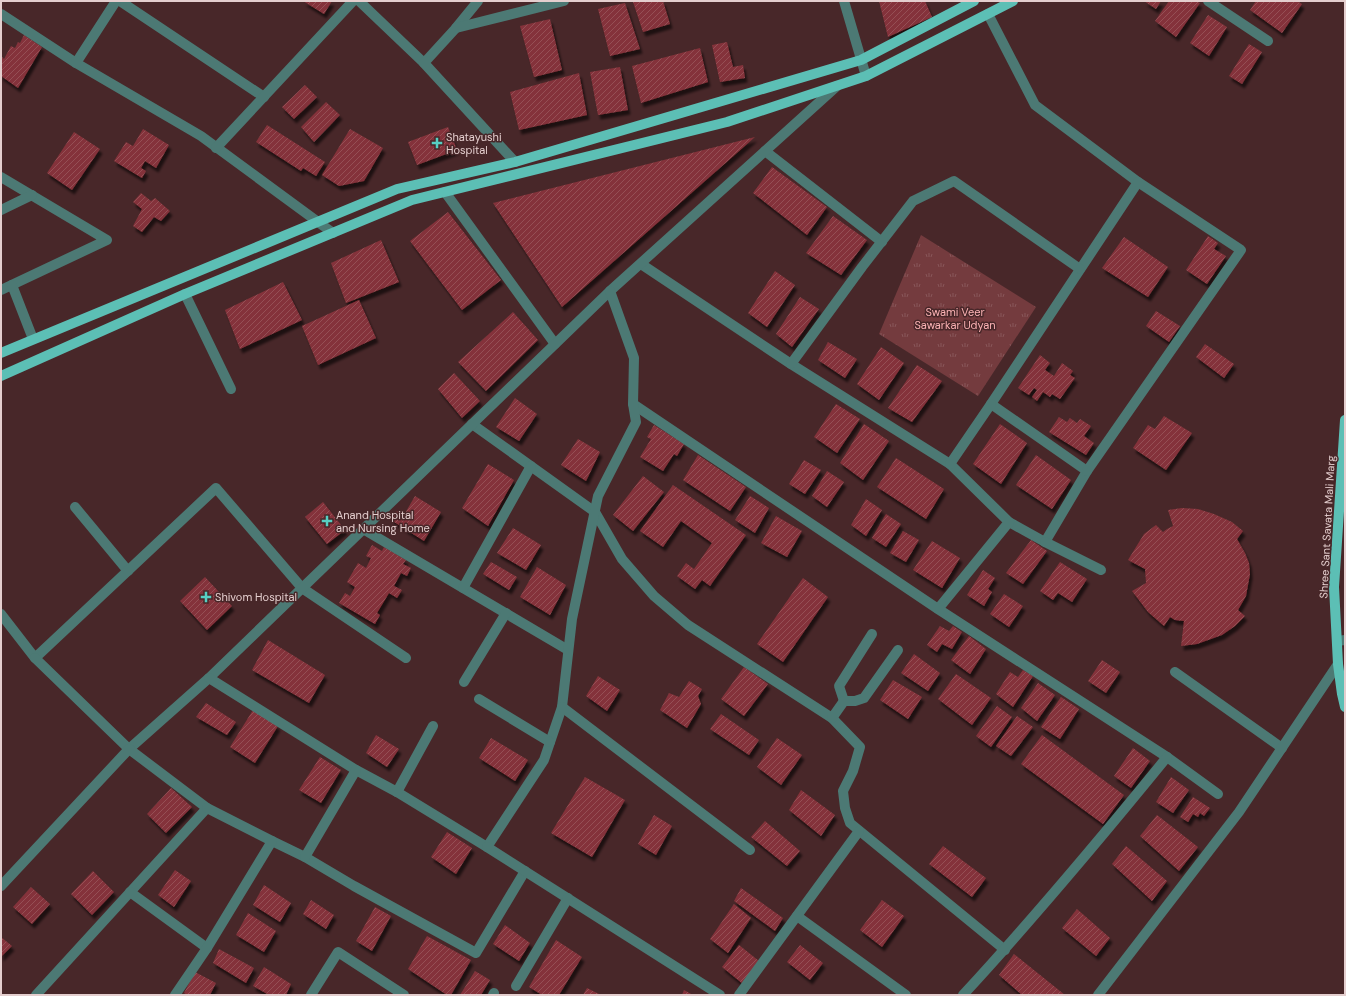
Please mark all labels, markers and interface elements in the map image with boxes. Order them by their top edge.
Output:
place label: Shatayushi Hospital [446,130,502,157]
marker: Shatayushi Hospital [431,137,443,149]
park label: Swami Veer Sawarkar Udyan [914,305,996,332]
street label: Shree Sant Savata Mali Marg [1316,455,1338,599]
place label: Anand Hospital and Nursing Home [336,508,430,535]
marker: Anand Hospital and Nursing Home [321,515,333,527]
place label: Shivom Hospital [215,590,297,604]
marker: Shivom Hospital [200,591,212,603]

